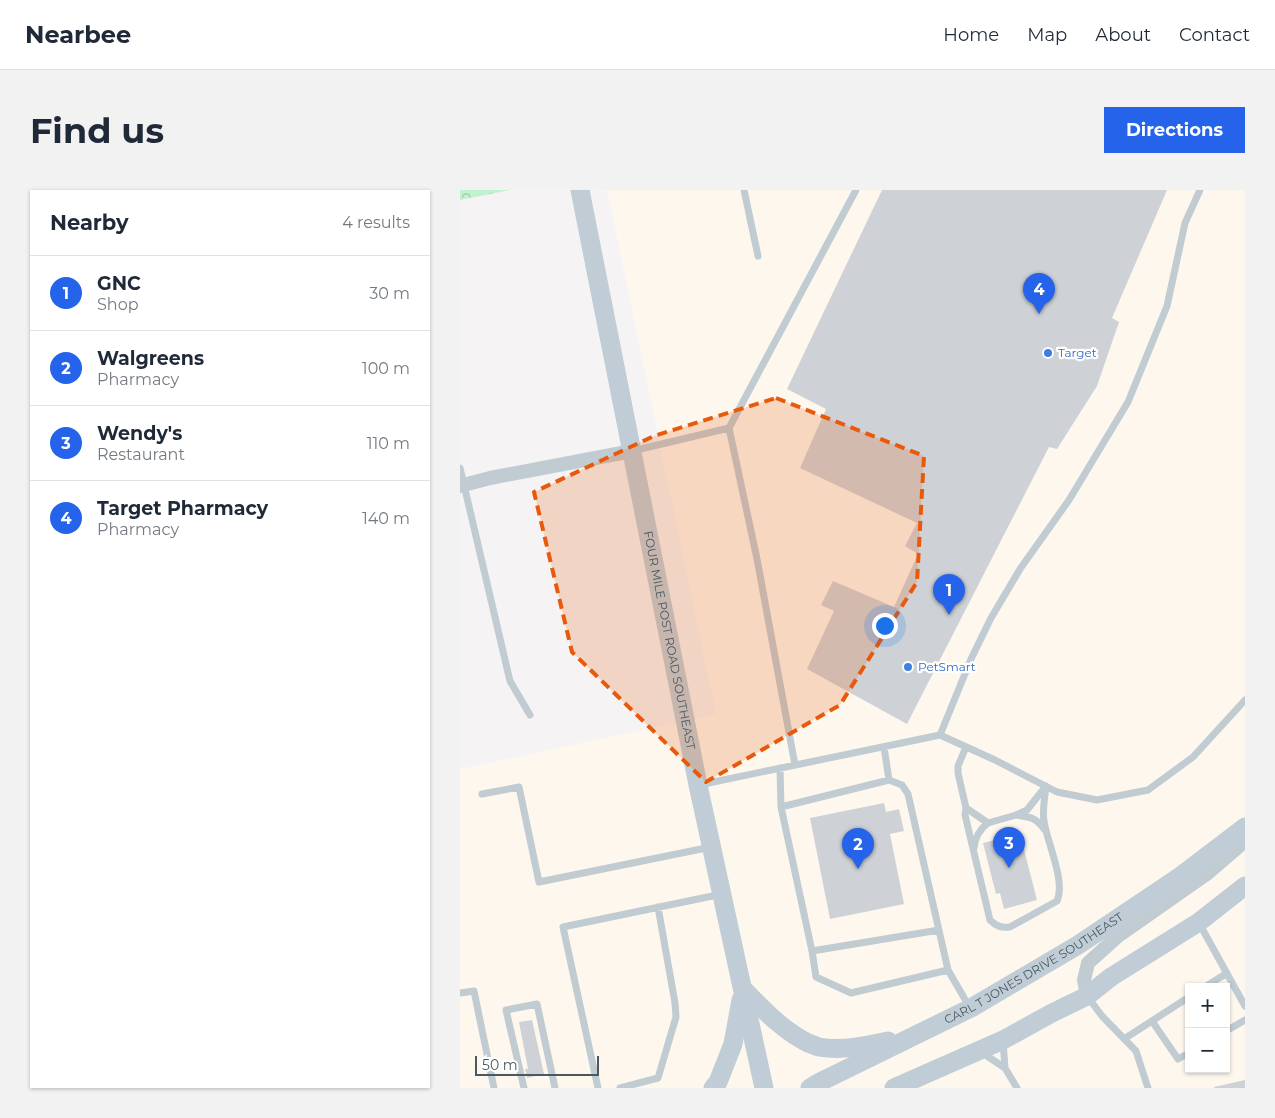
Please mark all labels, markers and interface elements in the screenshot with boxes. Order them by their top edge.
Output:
text: Nearbee [25,20,131,49]
text: Home [943,24,999,46]
text: Map [1027,24,1067,46]
text: About [1095,24,1151,46]
text: Contact [1179,24,1250,46]
button: Directions [1104,107,1245,153]
text: Find us [30,109,164,152]
text: Nearby [50,210,129,235]
text: 4 results [342,213,410,232]
text: GNC [97,272,141,295]
pin: 4 [1023,273,1055,314]
text: 1 [63,284,69,303]
text: 30 m [369,284,410,303]
text: Shop [97,295,139,314]
place label: Target [1058,345,1097,360]
text: Walgreens [97,347,204,370]
marker: Target [1042,347,1054,359]
text: 2 [61,359,71,378]
text: 100 m [362,359,410,378]
text: Pharmacy [97,370,179,389]
text: Wendy's [97,422,182,445]
text: 3 [61,434,71,453]
text: 110 m [367,434,410,453]
text: Restaurant [97,445,185,464]
text: Target Pharmacy [97,497,268,520]
text: 4 [60,509,72,528]
text: 140 m [362,509,410,528]
text: Pharmacy [97,520,179,539]
street label: FOUR MILE POST ROAD SOUTHEAST [641,529,699,751]
pin: 1 [933,574,965,615]
your location [872,613,898,639]
place label: PetSmart [918,659,976,674]
marker: PetSmart [902,661,914,673]
pin: 3 [993,827,1025,868]
pin: 2 [842,828,874,869]
street label: CARL T JONES DRIVE SOUTHEAST [942,909,1126,1027]
map controls [1185,983,1230,1073]
button: + [1185,983,1230,1028]
button: − [1185,1028,1230,1073]
scale bar [475,1053,599,1076]
text: 50 m [482,1056,518,1074]

